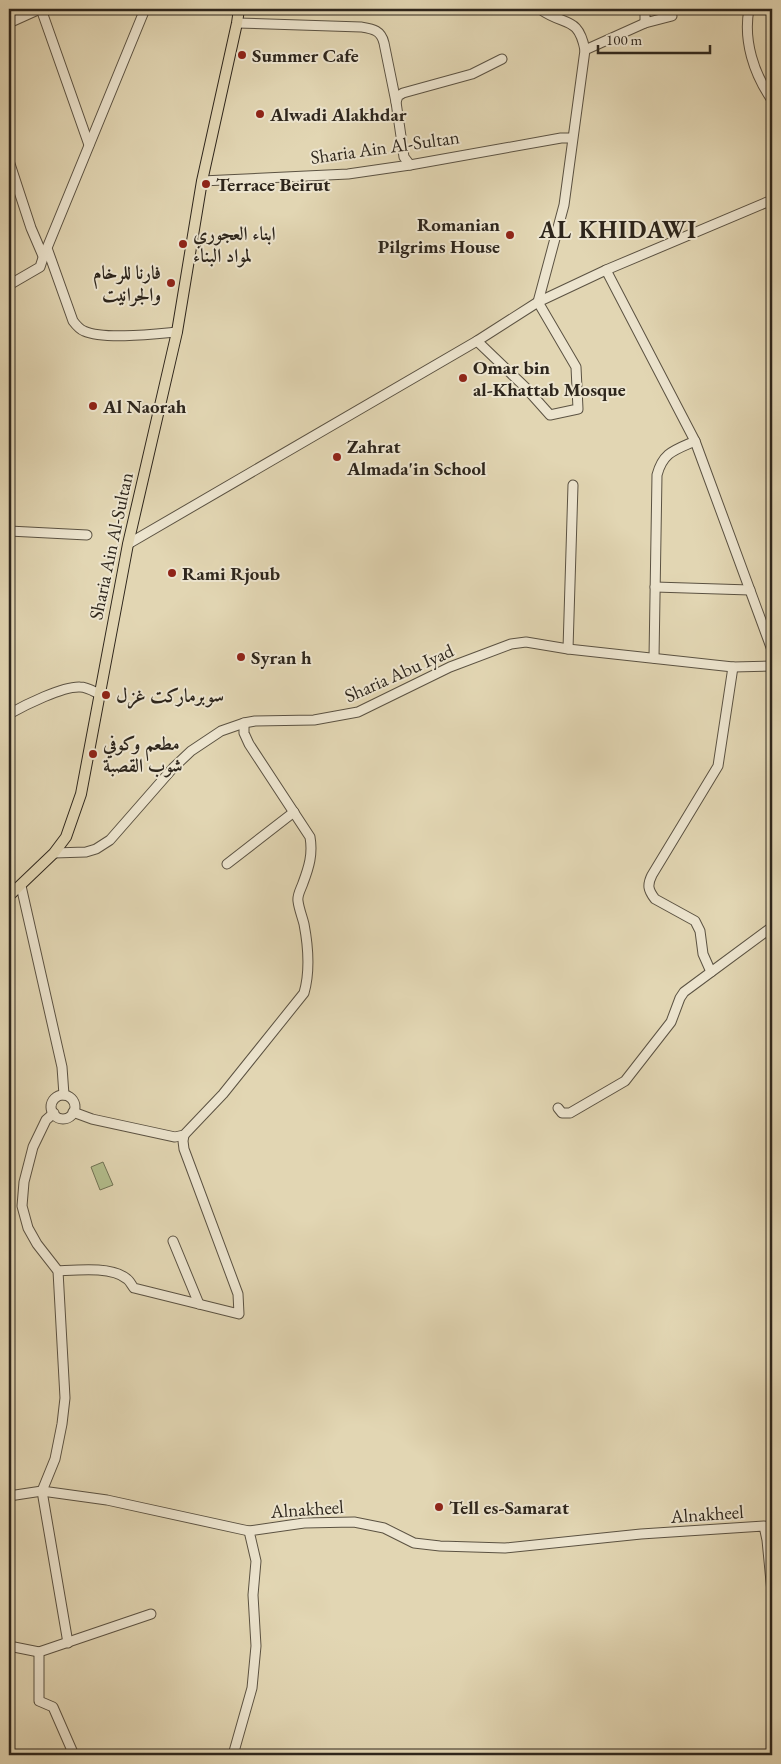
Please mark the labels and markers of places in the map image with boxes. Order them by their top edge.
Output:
place label: Summer Cafe [252,43,359,68]
marker: Summer Cafe [236,49,248,61]
place label: Alwadi Alakhdar [269,102,407,127]
marker: Alwadi Alakhdar [254,108,266,120]
place label: Terrace Beirut [216,172,330,197]
marker: Terrace Beirut [200,178,212,190]
place label: Romanian Pilgrims House [378,212,500,259]
place label: ابناء العجوري لمواد البناء [193,221,276,268]
marker: Romanian Pilgrims House [504,229,516,241]
marker: ابناء العجوري لمواد البناء [177,238,189,250]
place label: فارنا للرخام والجرانيت [93,260,161,307]
marker: فارنا للرخام والجرانيت [165,277,177,289]
place label: Omar bin al-Khattab Mosque [473,355,626,402]
marker: Omar bin al-Khattab Mosque [457,372,469,384]
place label: Al Naorah [102,394,187,419]
marker: Al Naorah [87,400,99,412]
place label: Zahrat Almada'in School [346,434,487,481]
marker: Zahrat Almada'in School [331,451,343,463]
place label: Rami Rjoub [182,561,280,586]
marker: Rami Rjoub [166,567,178,579]
place label: Syran h [251,645,312,670]
marker: Syran h [235,651,247,663]
place label: سوبرماركت غزل [116,683,224,709]
marker: سوبرماركت غزل [100,689,112,701]
place label: مطعم وكوفي شوب القصبة [102,731,183,778]
marker: مطعم وكوفي شوب القصبة [87,748,99,760]
place label: Tell es-Samarat [449,1495,569,1520]
marker: Tell es-Samarat [433,1501,445,1513]

